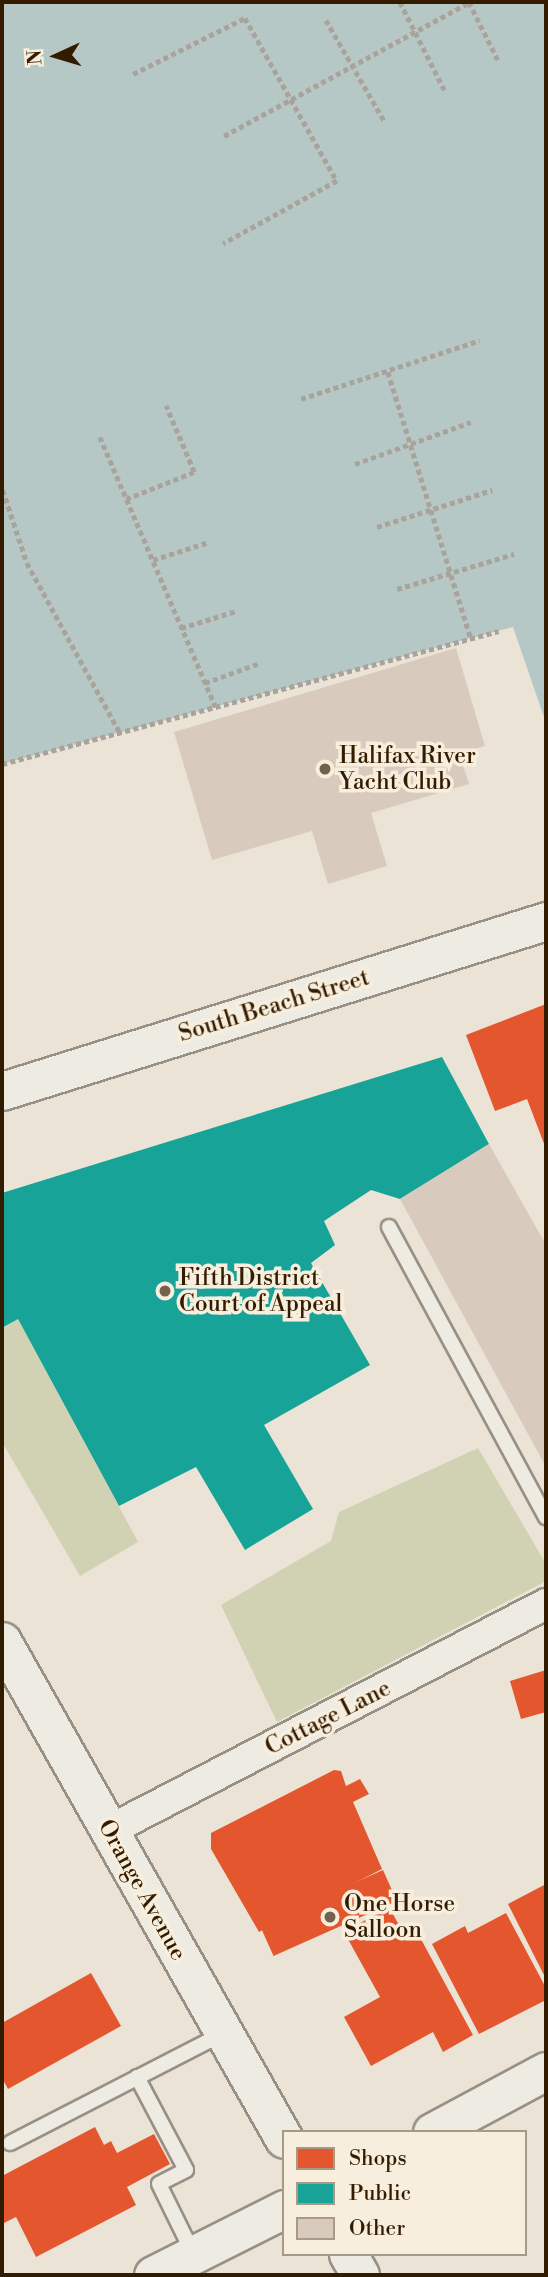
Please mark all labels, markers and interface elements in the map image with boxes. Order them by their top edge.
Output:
north arrow [21,21,91,91]
text: N [23,49,48,66]
place label: Halifax River Yacht Club [339,742,476,796]
marker: Halifax River Yacht Club [317,761,333,777]
street label: South Beach Street [175,964,373,1048]
place label: Fifth District Court of Appeal [179,1264,342,1318]
marker: Fifth District Court of Appeal [157,1283,173,1299]
street label: Cottage Lane [261,1675,395,1761]
street label: Orange Avenue [92,1815,192,1965]
place label: One Horse Salloon [344,1890,455,1944]
marker: One Horse Salloon [322,1909,338,1925]
legend [282,2130,527,2256]
text: Shops [349,2146,407,2172]
text: Public [349,2181,411,2207]
text: Other [349,2216,405,2242]

